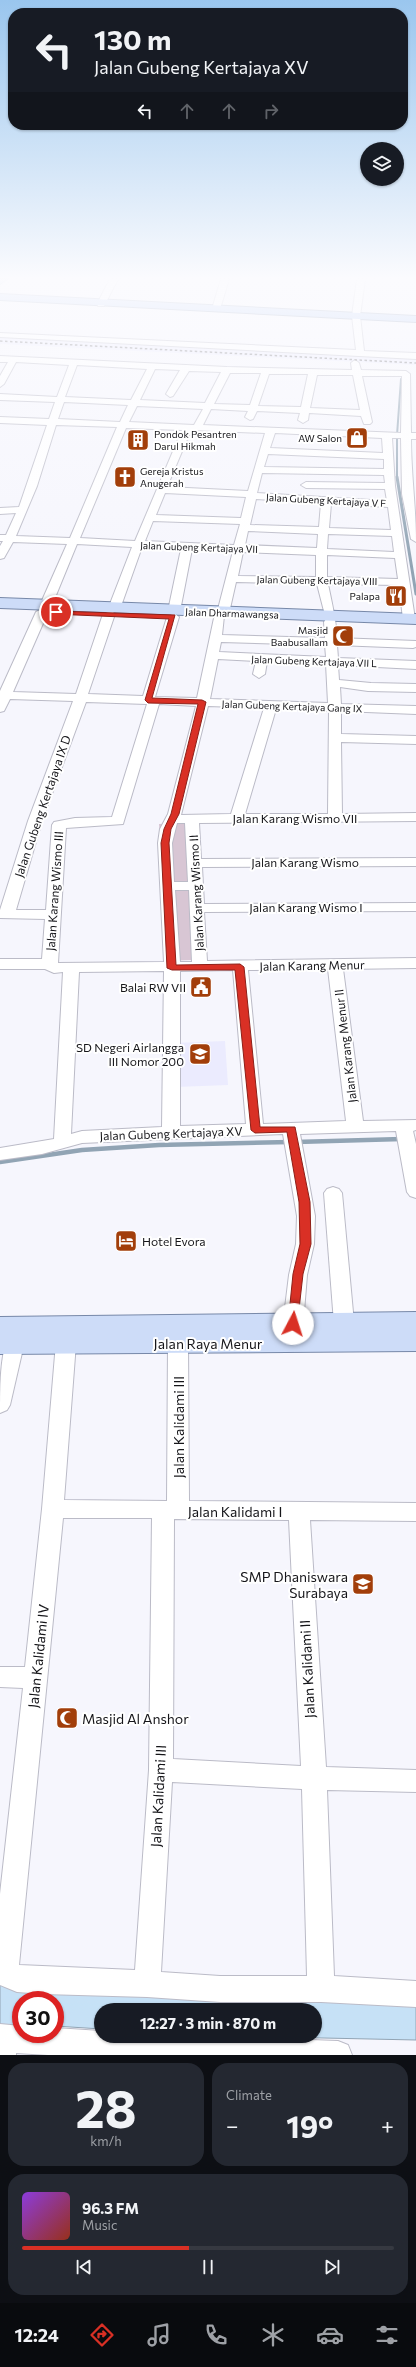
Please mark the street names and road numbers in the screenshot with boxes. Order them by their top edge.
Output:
street label: Jalan Gubeng Kertajaya V F [266,491,387,509]
street label: Jalan Gubeng Kertajaya VII [140,539,258,555]
street label: Jalan Gubeng Kertajaya VIII [256,573,378,587]
street label: Jalan Dharmawangsa [185,605,279,621]
street label: Jalan Gubeng Kertajaya VII L [251,653,377,669]
street label: Jalan Gubeng Kertajaya Gang IX [221,698,363,714]
street label: Jalan Gubeng Kertajaya IX D [11,733,74,879]
street label: Jalan Karang Wismo VII [233,811,357,826]
street label: Jalan Karang Wismo III [43,831,66,951]
street label: Jalan Karang Wismo II [186,834,207,952]
street label: Jalan Karang Wismo [251,855,359,870]
street label: Jalan Karang Wismo I [249,900,363,915]
street label: Jalan Karang Menur [259,957,365,974]
street label: Jalan Karang Menur II [331,988,360,1104]
street label: Jalan Gubeng Kertajaya XV [99,1124,243,1143]
street label: Jalan Raya Menur [154,1335,263,1352]
street label: Jalan Kalidami III [170,1376,187,1478]
street label: Jalan Kalidami I [188,1503,282,1520]
street label: Jalan Kalidami IV [24,1603,52,1709]
street label: Jalan Kalidami II [296,1619,318,1719]
street label: Jalan Kalidami III [147,1744,169,1848]

